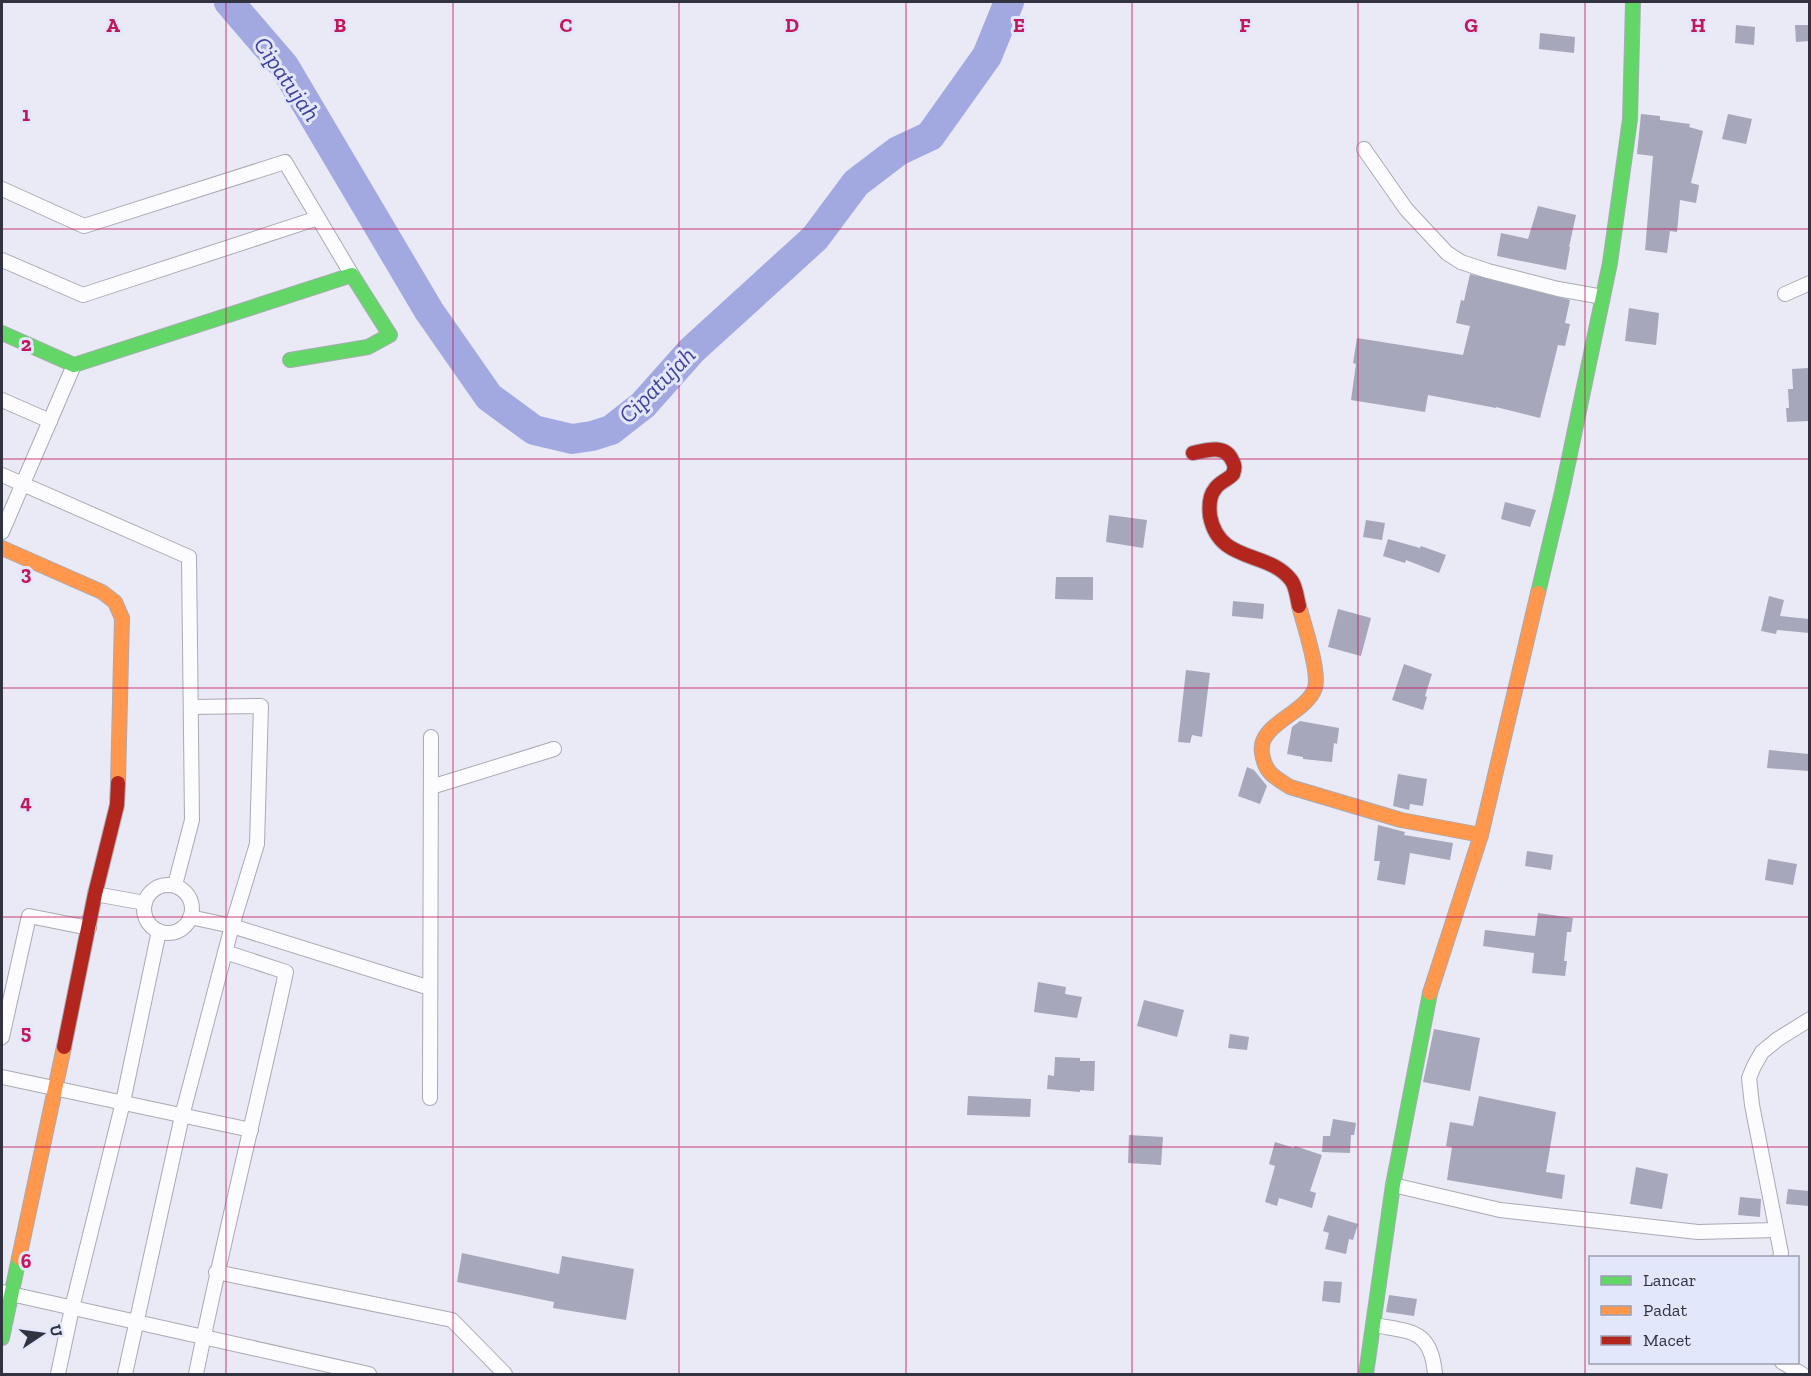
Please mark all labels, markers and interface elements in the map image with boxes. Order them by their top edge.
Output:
text: A [106,13,120,37]
text: B [334,13,346,37]
text: C [560,13,573,37]
text: D [785,13,799,37]
text: E [1013,13,1025,37]
text: F [1239,13,1251,37]
text: G [1464,13,1478,37]
text: H [1690,13,1706,37]
water label: Cipatujah [248,31,327,127]
text: 1 [22,102,30,126]
text: 2 [21,332,32,356]
water label: Cipatujah [612,340,701,429]
text: 3 [21,561,32,585]
text: 4 [20,790,32,814]
text: 5 [21,1020,31,1044]
text: 6 [21,1249,32,1273]
legend [1589,1256,1799,1364]
text: Lancar [1643,1269,1696,1291]
text: Padat [1643,1299,1687,1321]
north arrow [12,1304,72,1364]
text: U [46,1323,67,1339]
text: Macet [1643,1329,1691,1351]

